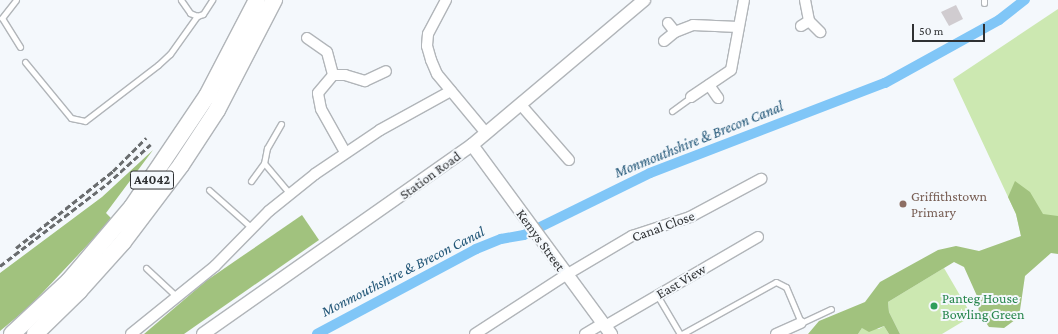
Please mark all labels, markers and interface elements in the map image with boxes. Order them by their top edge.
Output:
scale bar [914,16,987,42]
text: 50 m [919,24,943,38]
water label: Monmouthshire & Brecon Canal [612,98,786,182]
street label: Station Road [396,147,464,203]
road number: A4042 [129,169,175,191]
place label: Griffithstown Primary [911,188,987,220]
marker: Griffithstown Primary [898,199,908,209]
street label: Kemys Street [513,206,569,274]
street label: Canal Close [629,207,697,245]
water label: Monmouthshire & Brecon Canal [318,223,488,321]
street label: East View [653,260,709,302]
place label: Panteg House Bowling Green [942,290,1024,322]
marker: Panteg House Bowling Green [929,301,939,311]

